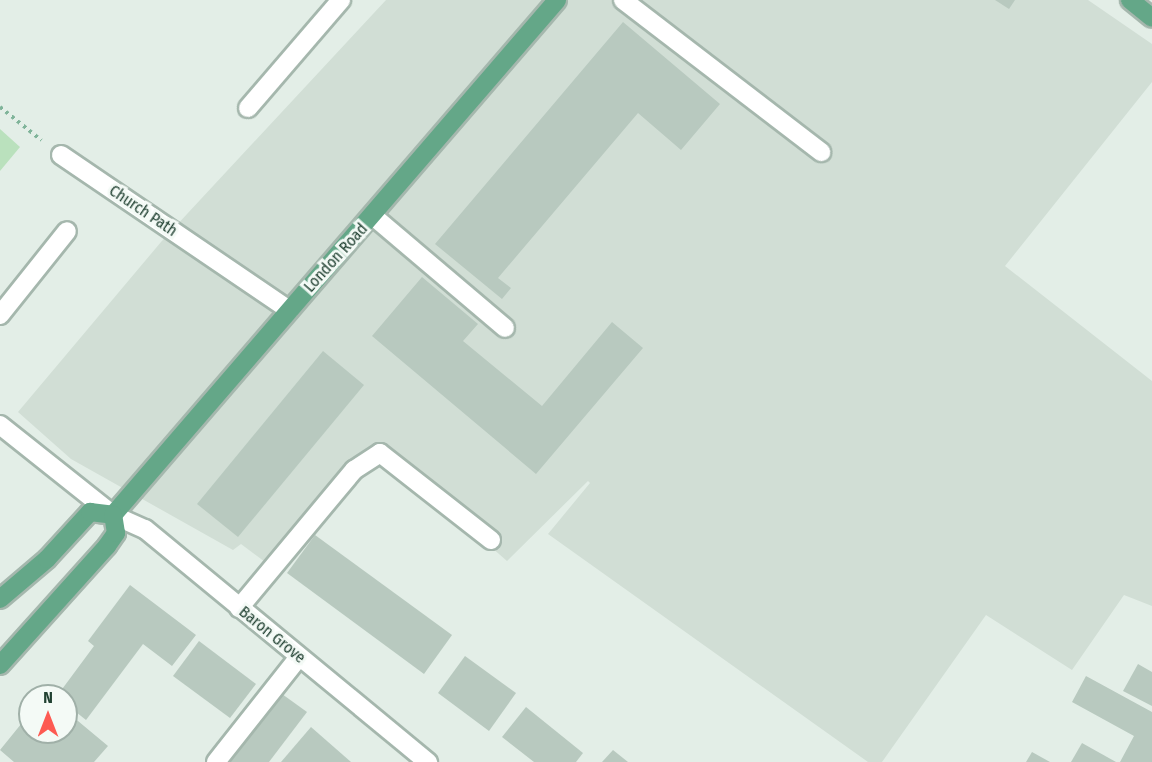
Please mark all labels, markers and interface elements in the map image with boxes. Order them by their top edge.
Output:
street label: Church Path [105,181,181,241]
street label: London Road [300,220,372,296]
street label: Baron Grove [235,602,309,668]
north arrow [18,684,78,744]
text: N [43,688,53,707]

